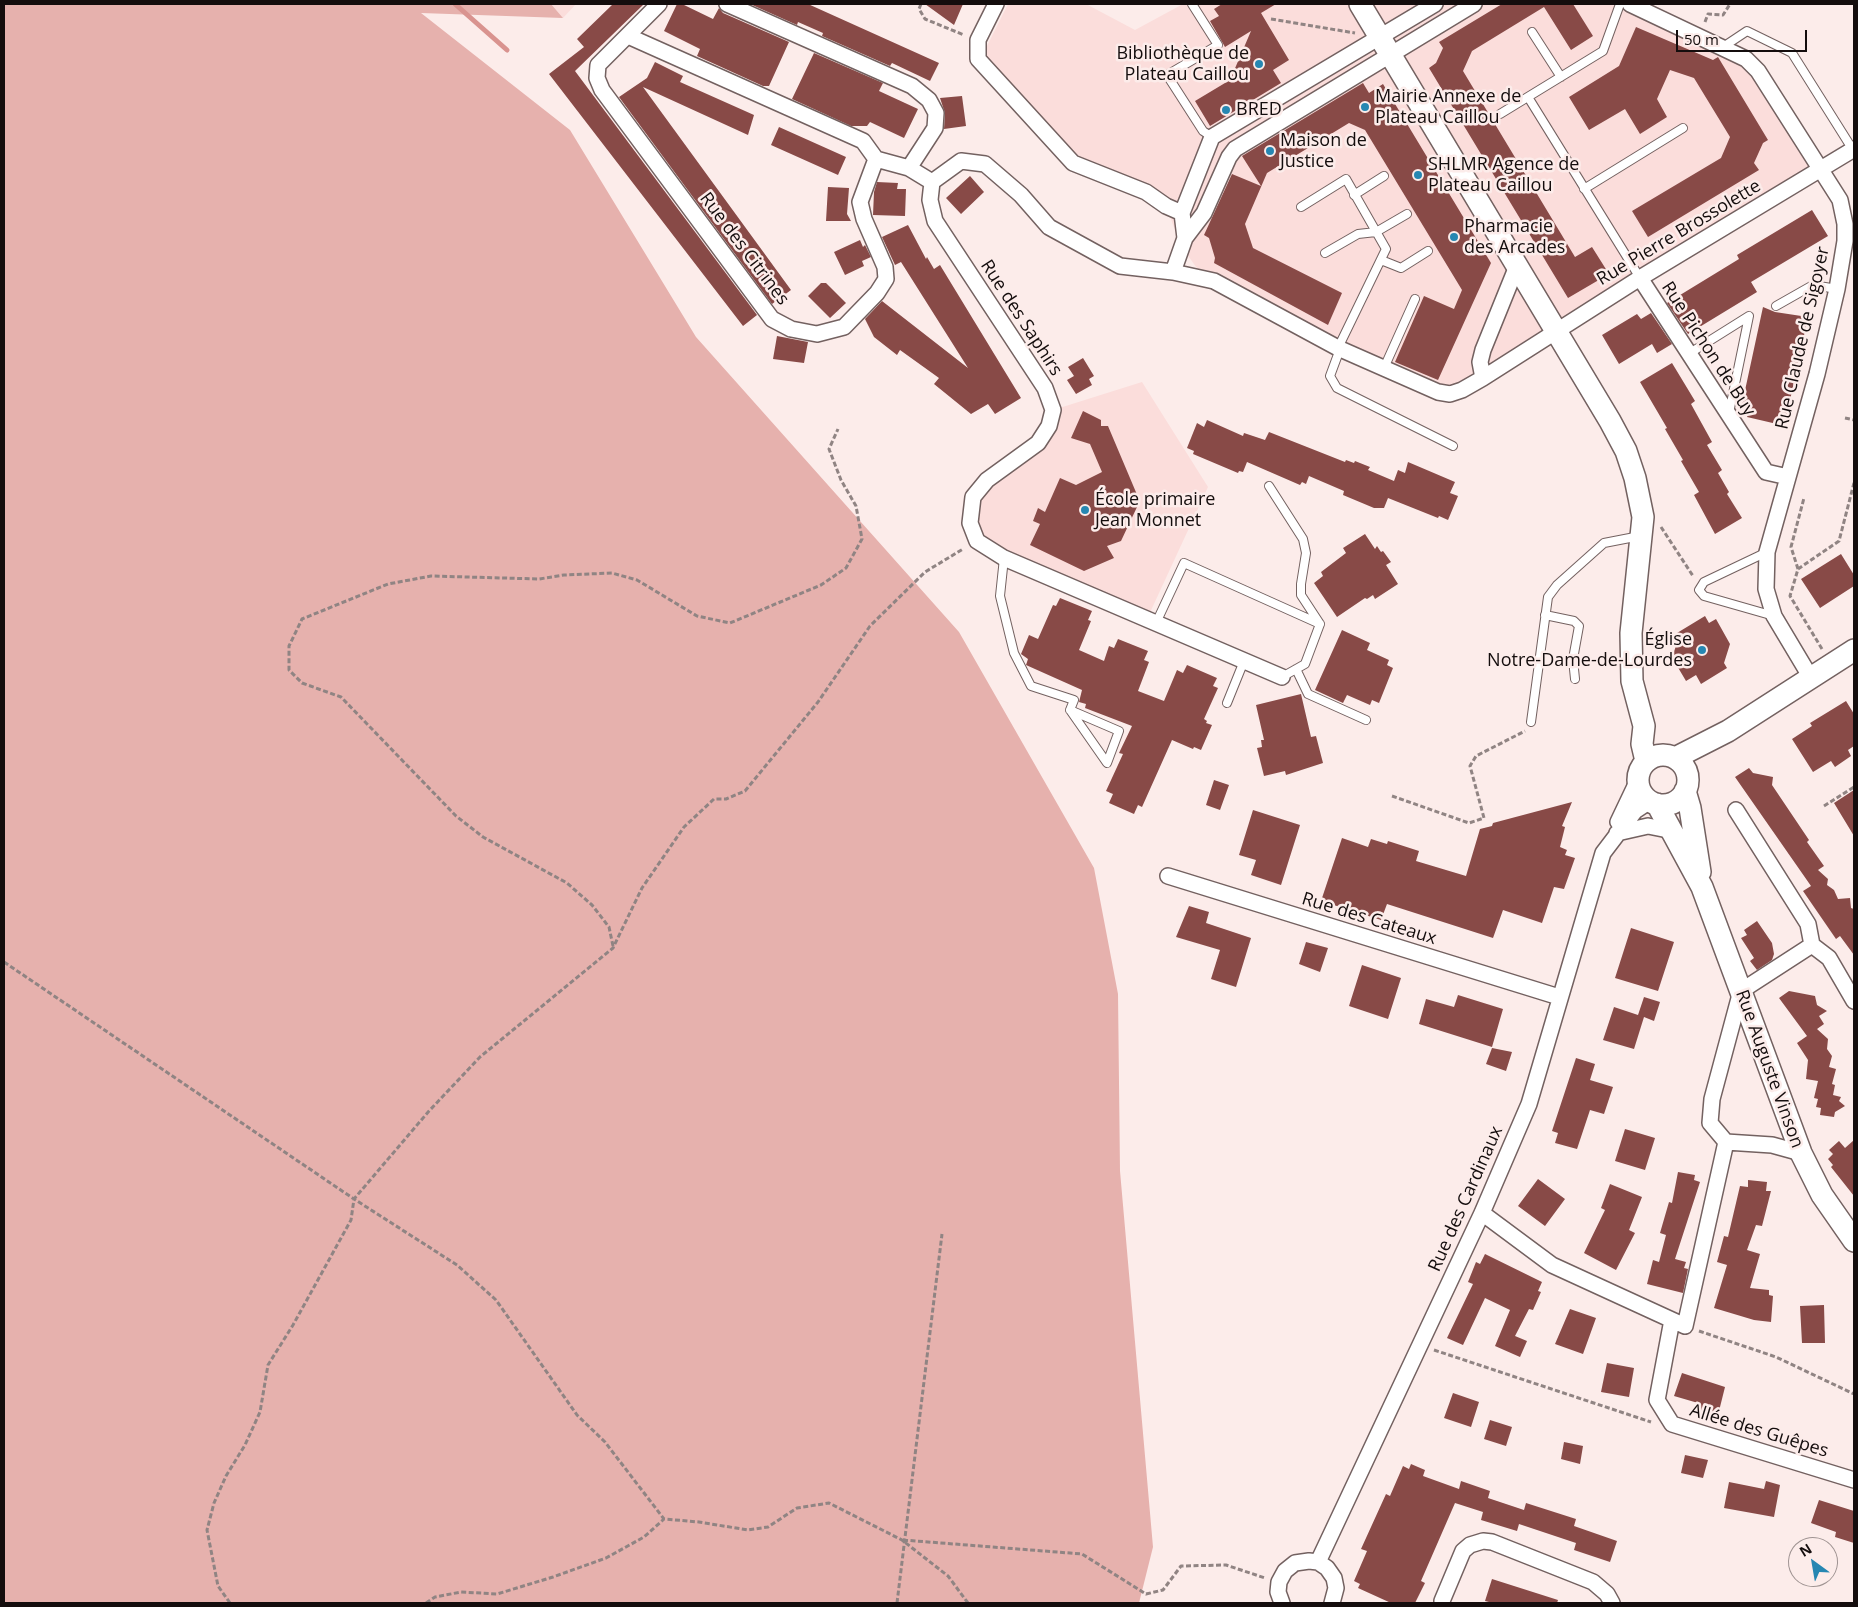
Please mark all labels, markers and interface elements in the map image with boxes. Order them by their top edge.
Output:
scale bar [1678,20,1809,52]
text: 50 m [1684,29,1719,49]
place label: Bibliothèque de Plateau Caillou [1116,43,1249,86]
marker: Bibliothèque de Plateau Caillou [1253,58,1265,70]
place label: Mairie Annexe de Plateau Caillou [1375,86,1521,128]
place label: BRED [1236,99,1282,121]
marker: Mairie Annexe de Plateau Caillou [1359,101,1371,113]
marker: BRED [1220,104,1232,116]
place label: Maison de Justice [1280,130,1367,172]
marker: Maison de Justice [1264,145,1276,157]
place label: SHLMR Agence de Plateau Caillou [1428,154,1579,196]
marker: SHLMR Agence de Plateau Caillou [1412,169,1424,181]
street label: Rue Pierre Brossolette [1593,176,1765,290]
street label: Rue des Citrines [695,189,793,309]
place label: Pharmacie des Arcades [1464,216,1565,258]
marker: Pharmacie des Arcades [1448,231,1460,243]
street label: Rue Claude de Sigoyer [1771,244,1835,432]
street label: Rue des Saphirs [976,256,1066,380]
street label: Rue Pichon de Buy [1656,278,1760,420]
place label: École primaire Jean Monnet [1095,489,1215,532]
marker: École primaire Jean Monnet [1079,504,1091,516]
place label: Église Notre-Dame-de-Lourdes [1487,629,1692,672]
marker: Église Notre-Dame-de-Lourdes [1696,644,1708,656]
street label: Rue des Cateaux [1299,888,1439,950]
street label: Rue Auguste Vinson [1730,987,1808,1151]
street label: Rue des Cardinaux [1424,1123,1508,1275]
street label: Allée des Guêpes [1687,1400,1831,1462]
north arrow [1788,1537,1838,1587]
text: N [1795,1539,1815,1561]

